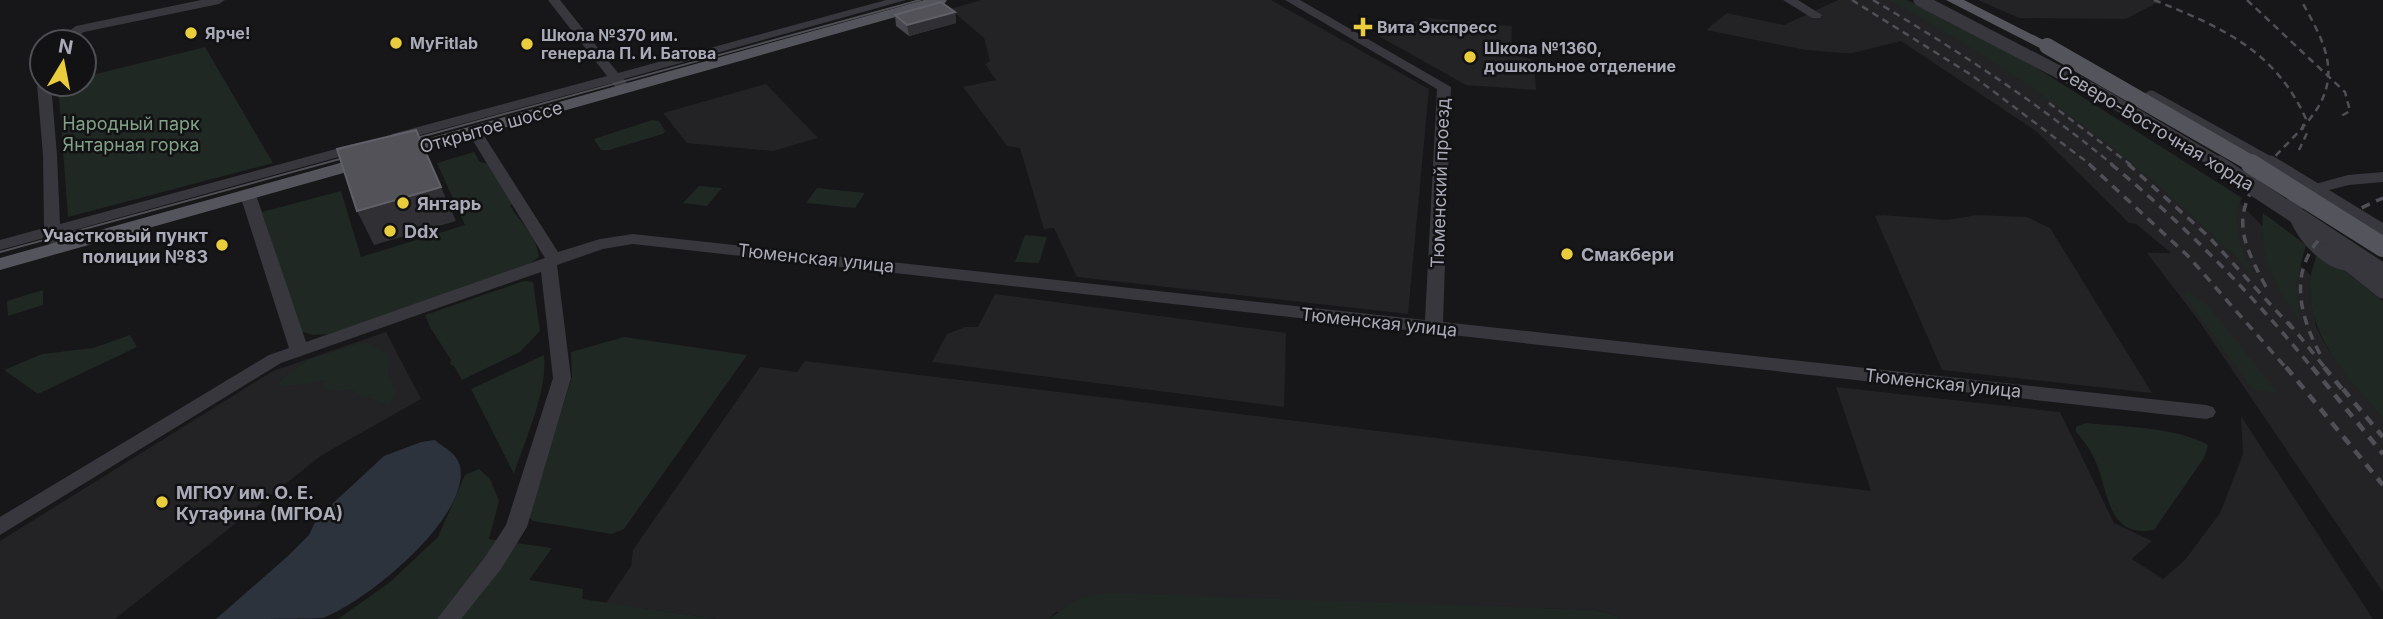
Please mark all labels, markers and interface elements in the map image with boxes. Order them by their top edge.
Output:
place label: Вита Экспресс [1377,17,1497,37]
marker: Вита Экспресс [1355,19,1371,35]
place label: Ярче! [205,23,250,43]
marker: Ярче! [183,25,199,41]
place label: Школа №370 им. генерала П. И. Батова [541,25,716,63]
north arrow [28,28,98,98]
place label: MyFitlab [410,33,478,53]
text: N [57,34,75,59]
marker: MyFitlab [388,35,404,51]
marker: Школа №370 им. генерала П. И. Батова [519,36,535,52]
place label: Школа №1360, дошкольное отделение [1484,38,1676,76]
marker: Школа №1360, дошкольное отделение [1462,49,1478,65]
street label: Северо-Восточная хорда [2054,61,2258,195]
street label: Открытое шоссе [417,97,565,157]
street label: Тюменский проезд [1427,98,1453,268]
park label: Народный парк Янтарная горка [62,113,200,155]
place label: Янтарь [417,193,481,214]
marker: Янтарь [395,195,411,211]
place label: Ddx [404,221,439,242]
marker: Ddx [382,223,398,239]
place label: Участковый пункт полиции №83 [42,225,208,267]
marker: Участковый пункт полиции №83 [214,237,230,253]
street label: Тюменская улица [737,239,895,277]
place label: Смакбери [1581,244,1674,265]
marker: Смакбери [1559,246,1575,262]
street label: Тюменская улица [1300,303,1458,341]
street label: Тюменская улица [1864,364,2022,402]
place label: МГЮУ им. О. Е. Кутафина (МГЮА) [176,482,343,524]
marker: МГЮУ им. О. Е. Кутафина (МГЮА) [154,494,170,510]

